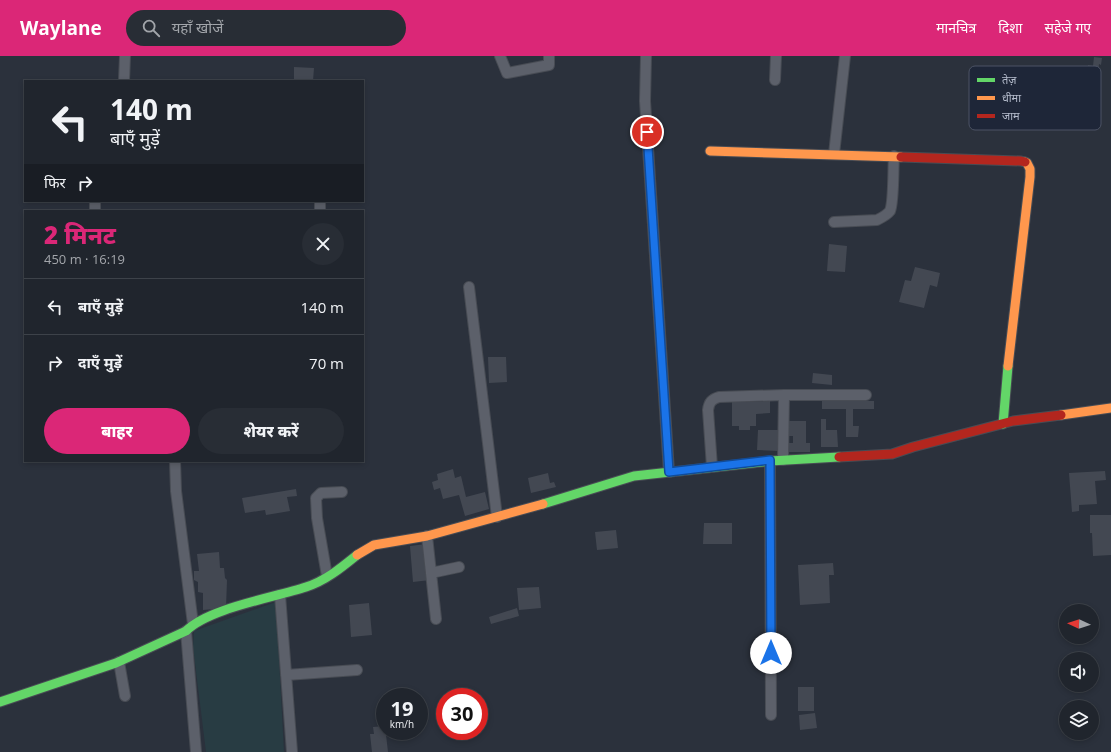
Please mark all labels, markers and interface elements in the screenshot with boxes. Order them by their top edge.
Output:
search box [126,10,406,46]
text: Waylane [20,15,102,41]
icon: search [140,17,162,39]
text: यहाँ खोजें [172,17,223,37]
text: मानचित्र [936,18,976,37]
text: दिशा [998,18,1022,37]
text: सहेजे गए [1044,18,1091,37]
legend [969,66,1101,130]
text: तेज़ [1002,72,1017,87]
text: 140 m [110,90,193,128]
text: धीमा [1002,90,1021,105]
icon: left [44,96,96,148]
text: जाम [1002,108,1020,123]
pin [630,115,664,149]
icon: arrive [636,121,658,143]
text: बाएँ मुड़ें [110,126,160,150]
text: फिर [44,172,66,192]
icon: right [74,172,96,194]
text: 2 मिनट [44,218,116,251]
button: close [302,223,344,265]
text: 450 m · 16:19 [44,250,125,268]
icon: left [44,296,66,318]
text: बाएँ मुड़ें [78,296,123,316]
text: 140 m [300,297,344,317]
icon: right [44,352,66,374]
text: दाएँ मुड़ें [78,352,122,372]
text: 70 m [309,353,344,373]
button: बाहर [44,408,190,454]
button: शेयर करें [198,408,344,454]
north arrow [1059,604,1099,644]
map controls [1059,604,1099,740]
position arrow [750,632,792,674]
button: sound [1059,652,1099,692]
speed limit sign: 30 [436,688,488,740]
text: 19 [391,695,413,722]
button: layers [1059,700,1099,740]
text: km/h [390,717,414,731]

